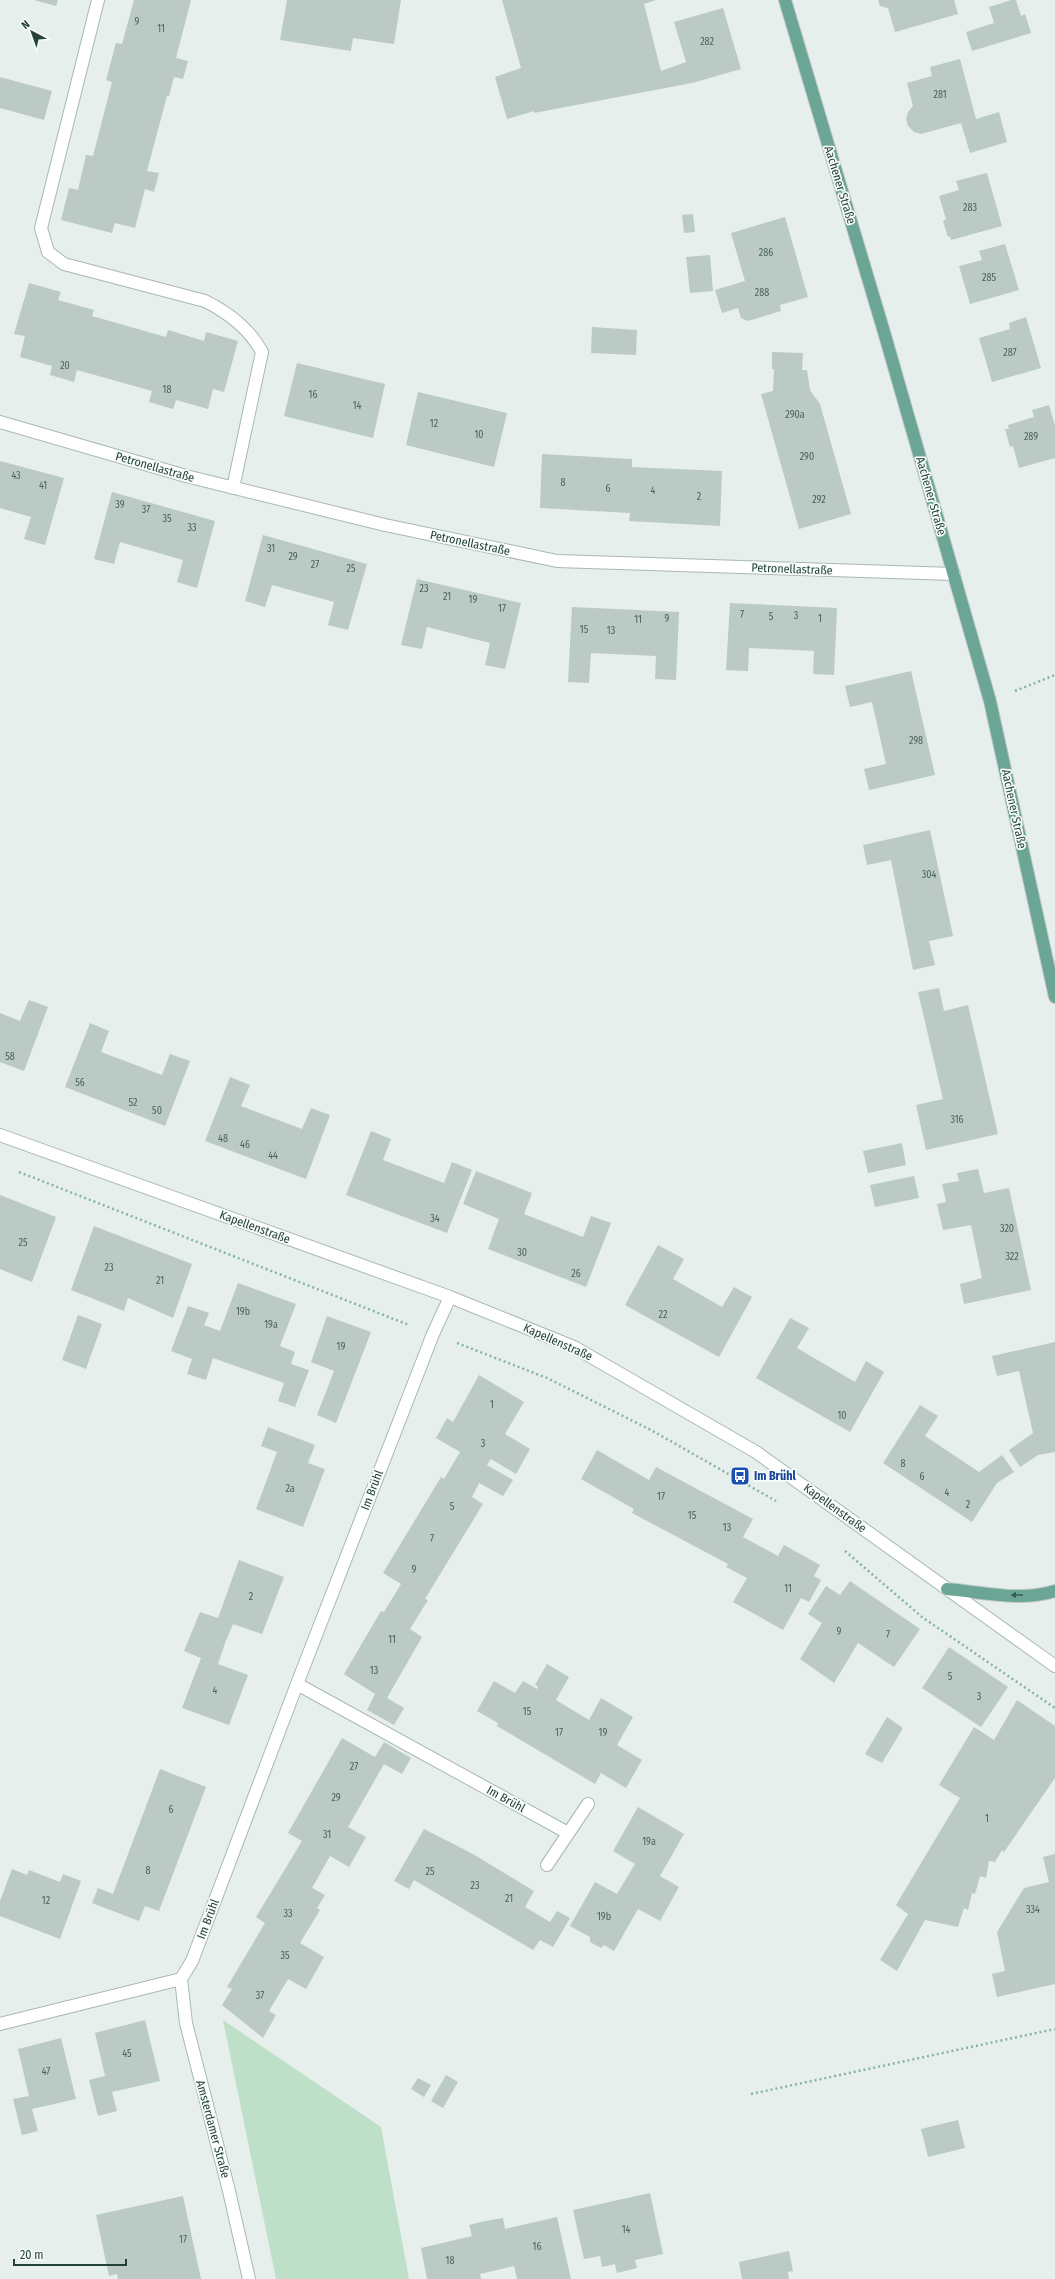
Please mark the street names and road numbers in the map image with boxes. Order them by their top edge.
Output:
street label: Aachener Straße [821,144,859,226]
street label: Petronellastraße [114,449,196,485]
street label: Aachener Straße [913,455,949,537]
street label: Petronellastraße [429,528,511,558]
street label: Petronellastraße [751,561,833,577]
street label: Aachener Straße [999,768,1029,850]
street label: Kapellenstraße [218,1208,292,1246]
street label: Kapellenstraße [521,1321,595,1363]
street label: Im Brühl [358,1468,386,1512]
street label: Kapellenstraße [801,1481,869,1535]
street label: Im Brühl [484,1783,528,1815]
street label: Im Brühl [194,1897,222,1941]
street label: Amsterdamer Straße [193,2079,233,2179]

